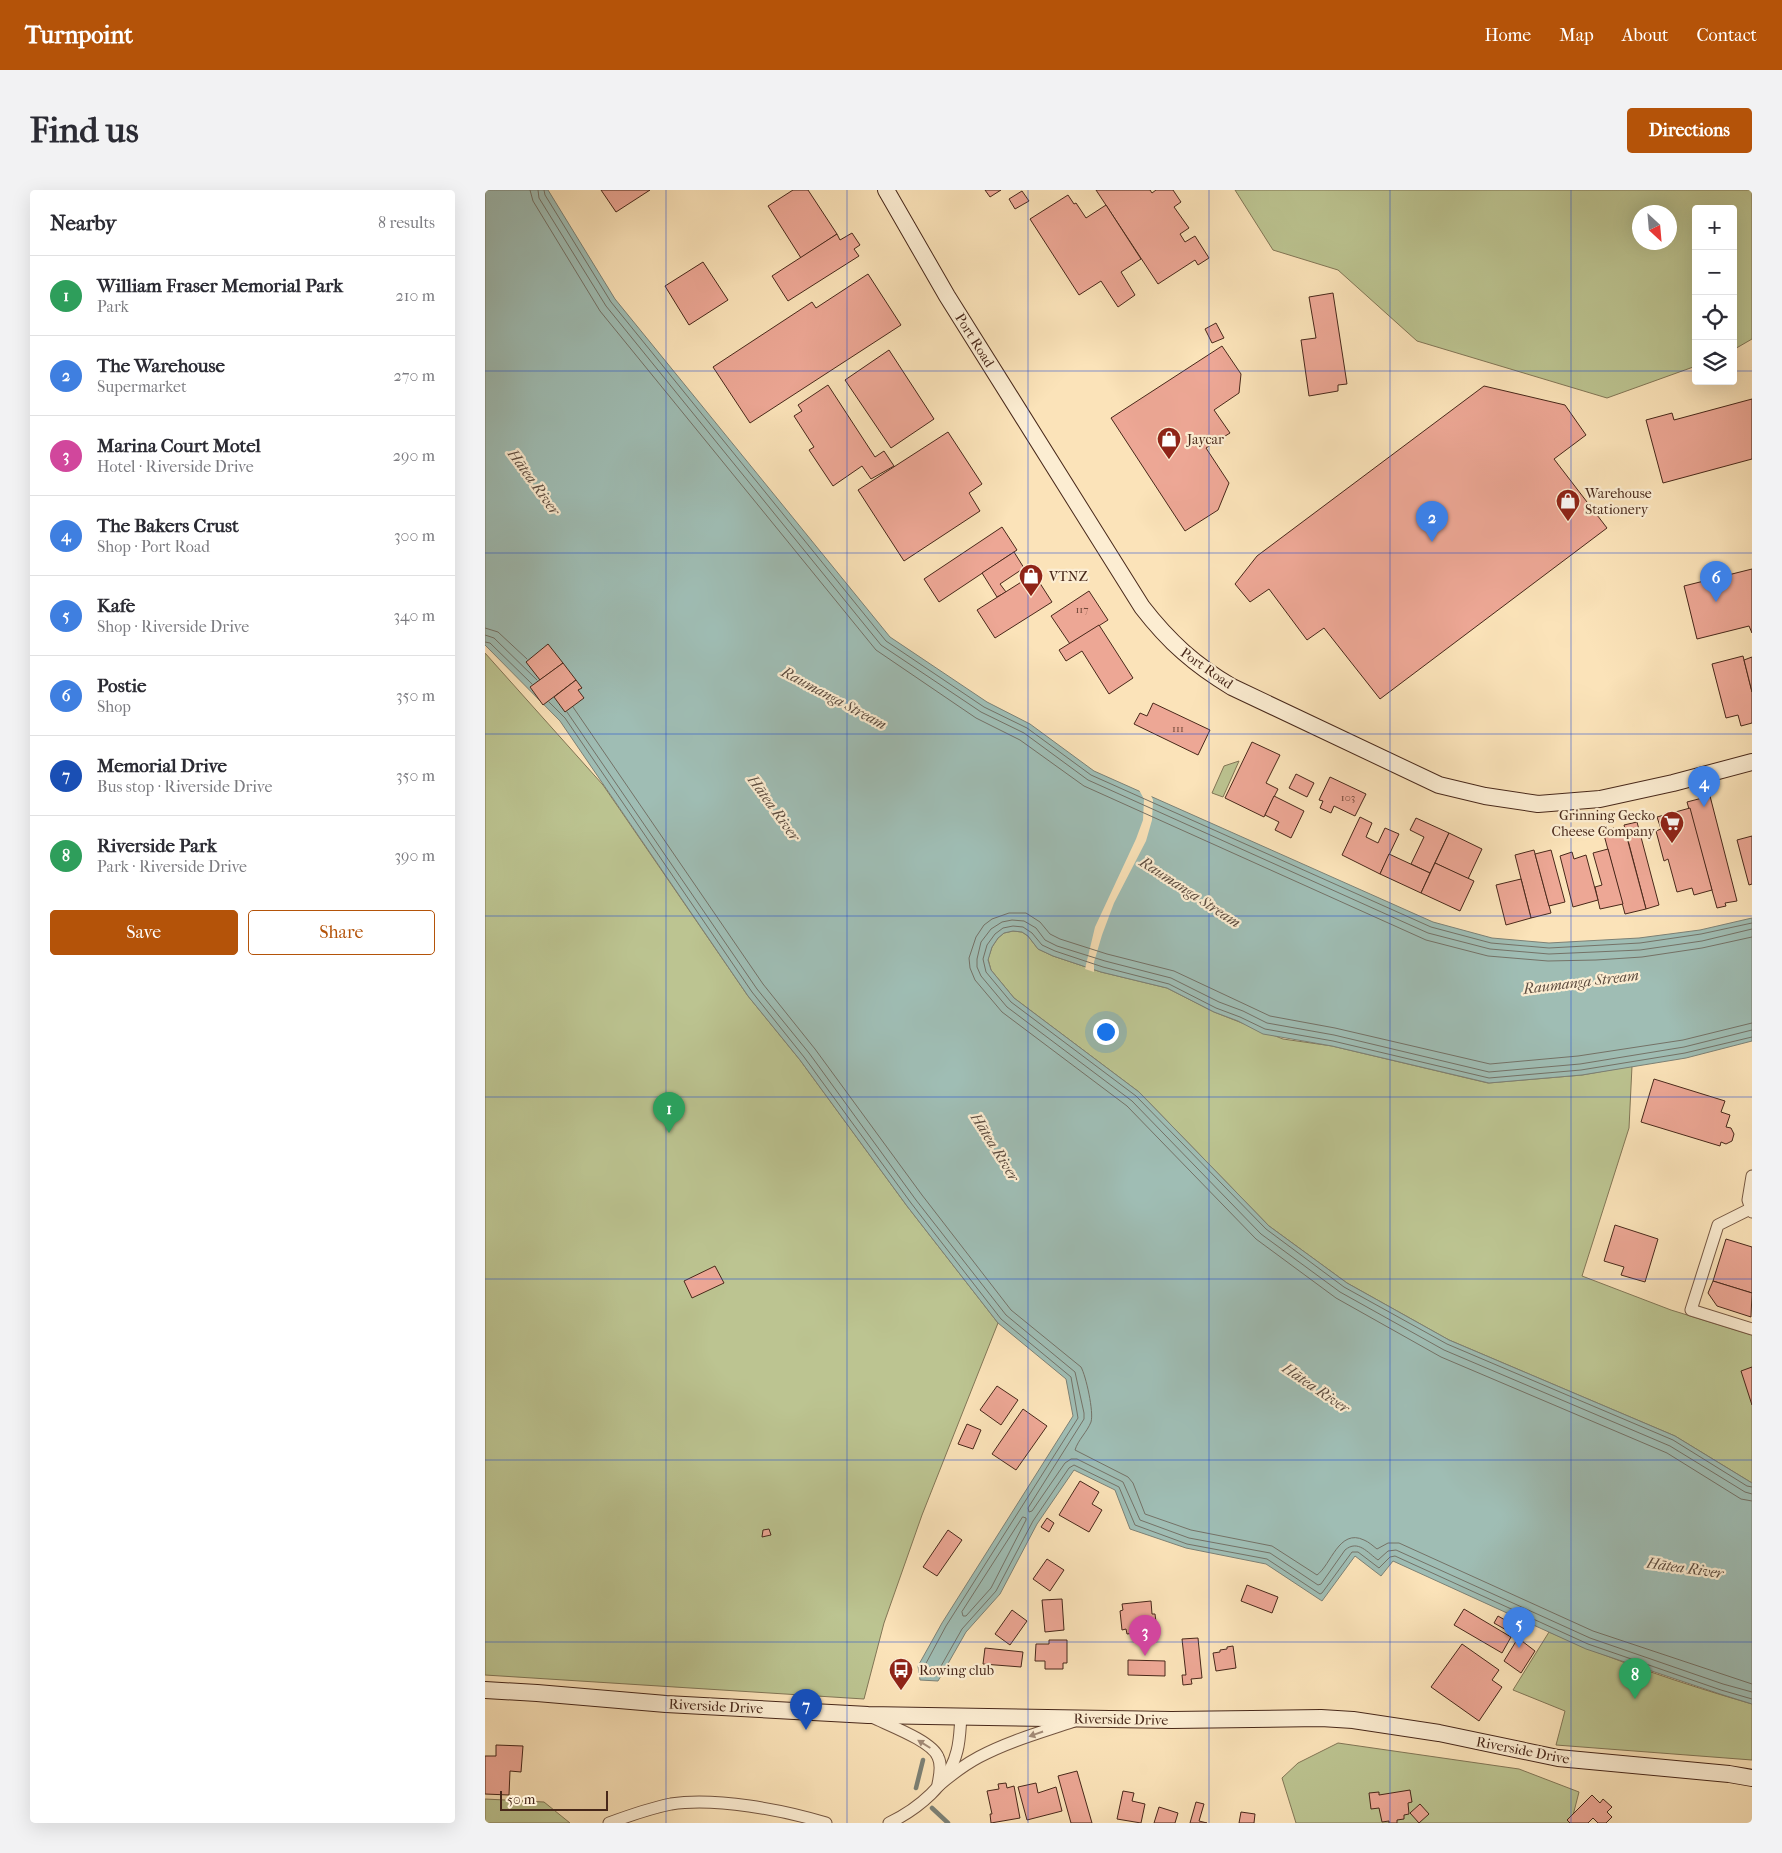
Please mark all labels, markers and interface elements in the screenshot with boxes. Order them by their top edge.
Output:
text: Turnpoint [25,21,133,49]
text: Home [1484,25,1531,46]
text: Map [1559,25,1594,46]
text: About [1622,25,1668,46]
text: Contact [1696,25,1757,46]
button: Directions [1627,108,1752,153]
text: Find us [30,110,139,151]
north arrow [1632,205,1677,250]
map controls [1692,205,1737,385]
button: + [1692,205,1737,250]
text: Nearby [50,211,116,235]
text: 8 results [378,213,435,232]
button: − [1692,250,1737,295]
text: William Fraser Memorial Park [97,275,343,297]
text: 1 [63,286,69,305]
text: 210 m [396,286,435,305]
button: locate [1692,295,1737,340]
text: Park [97,297,129,316]
street label: Port Road [951,310,998,371]
button: layers [1692,340,1737,385]
text: The Warehouse [97,355,225,377]
text: 2 [62,366,70,385]
text: 270 m [394,366,435,385]
text: Supermarket [97,377,187,396]
shop icon: Jaycar [1156,426,1182,460]
place label: Jaycar [1186,431,1224,448]
text: Marina Court Motel [97,435,261,457]
water label: Hātea River [503,445,565,520]
text: 3 [63,446,69,465]
text: 290 m [393,446,435,465]
text: Hotel · Riverside Drive [97,457,254,476]
place label: Warehouse Stationery [1584,485,1652,518]
shop icon: Warehouse Stationery [1555,488,1581,522]
pin: 2 [1416,501,1448,542]
text: The Bakers Crust [97,515,239,537]
text: 4 [61,526,71,545]
text: 300 m [394,526,435,545]
text: Shop · Port Road [97,537,210,556]
pin: 6 [1700,561,1732,602]
shop icon: VTNZ [1018,563,1044,597]
place label: VTNZ [1048,568,1088,585]
text: Kafe [97,595,135,617]
house number: 117 [1075,603,1089,616]
text: 5 [63,606,69,625]
text: 340 m [393,606,435,625]
text: Shop · Riverside Drive [97,617,249,636]
street label: Port Road [1177,644,1237,693]
water label: Raumanga Stream [777,662,890,733]
text: Postie [97,675,146,697]
text: 6 [62,686,70,705]
text: 350 m [396,686,435,705]
text: Shop [97,697,131,716]
house number: 111 [1172,722,1184,735]
text: Memorial Drive [97,755,227,777]
text: 7 [62,766,70,785]
text: 350 m [396,766,435,785]
pin: 4 [1688,766,1720,807]
water label: Hātea River [743,771,805,846]
text: Bus stop · Riverside Drive [97,777,272,796]
house number: 103 [1341,791,1355,804]
place label: Grinning Gecko Cheese Company [1552,807,1656,840]
supermarket icon: Grinning Gecko Cheese Company [1659,810,1685,844]
text: Riverside Park [97,835,217,857]
text: 8 [62,846,70,865]
text: 390 m [394,846,435,865]
water label: Raumanga Stream [1135,852,1244,931]
text: Park · Riverside Drive [97,857,247,876]
button: Save [50,910,238,955]
button: Share [248,910,435,955]
water label: Raumanga Stream [1521,966,1640,998]
your location [1093,1019,1119,1045]
pin: 1 [653,1092,685,1133]
water label: Hātea River [966,1109,1024,1186]
water label: Hātea River [1278,1358,1354,1418]
water label: Hātea River [1645,1554,1726,1582]
pin: 5 [1503,1607,1535,1648]
pin: 3 [1129,1615,1161,1656]
bus stop icon: Rowing club [888,1657,914,1691]
pin: 8 [1619,1658,1651,1699]
place label: Rowing club [919,1662,994,1679]
pin: 7 [790,1689,822,1730]
street label: Riverside Drive [668,1696,764,1717]
street label: Riverside Drive [1074,1710,1169,1729]
one-way arrow [1029,1731,1044,1738]
street label: Riverside Drive [1475,1733,1571,1768]
one-way arrow [918,1739,931,1749]
scale bar [500,1788,607,1811]
text: 50 m [507,1791,535,1808]

